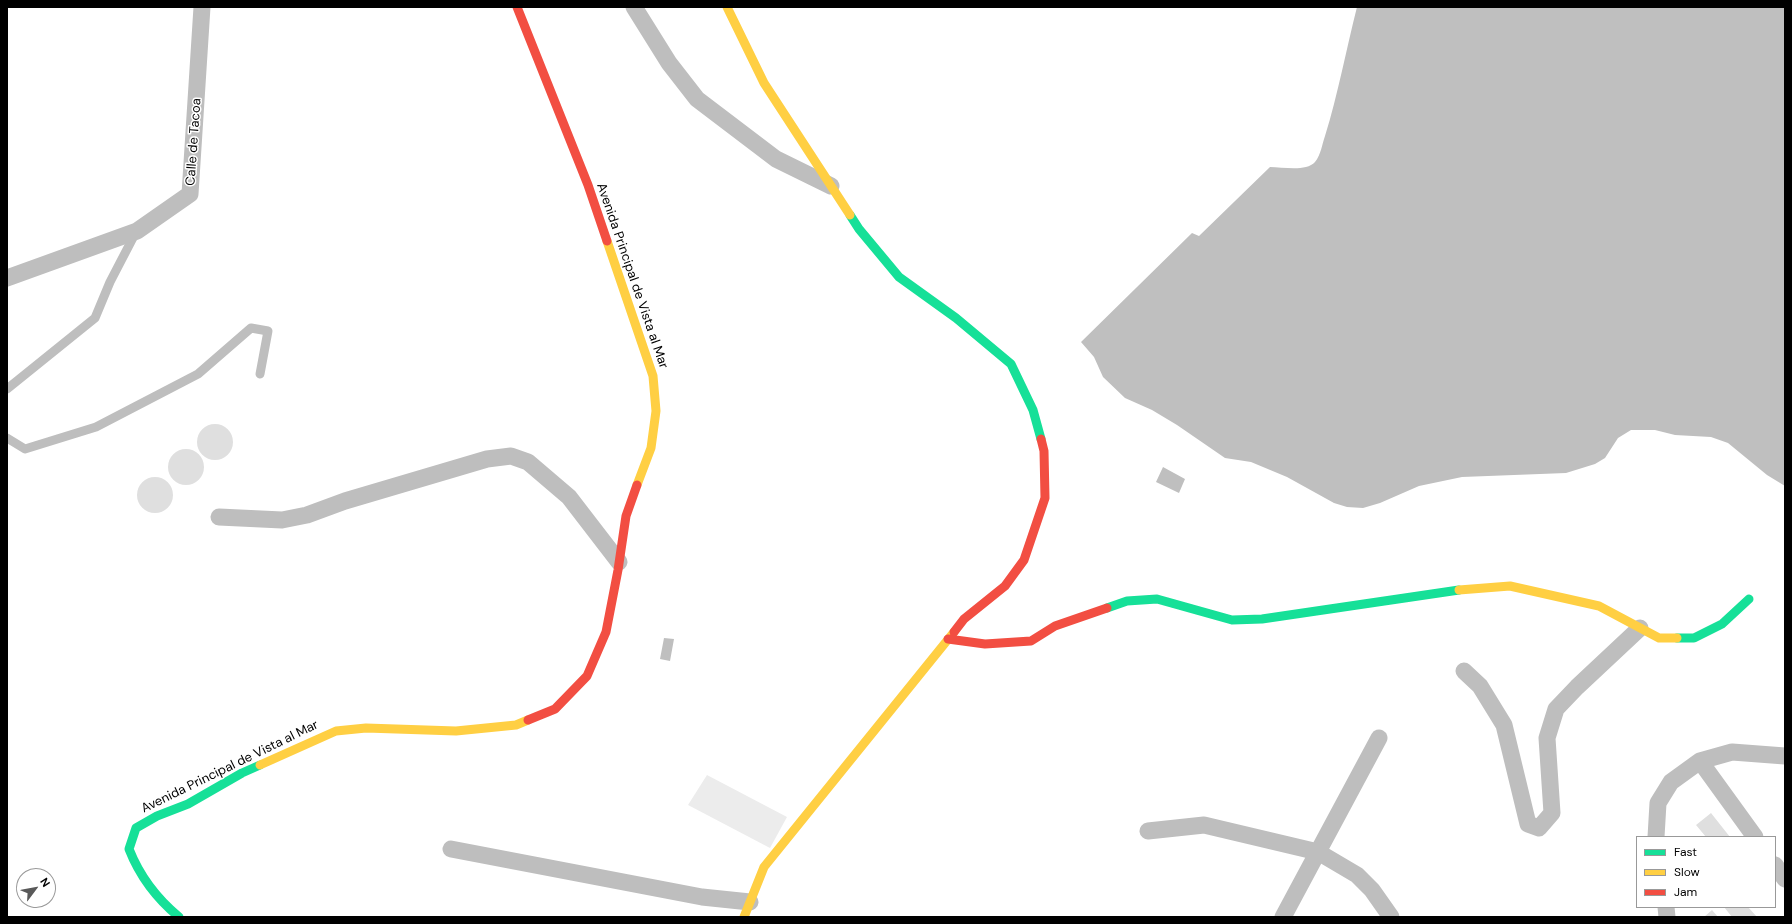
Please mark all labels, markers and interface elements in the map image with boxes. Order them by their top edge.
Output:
street label: Calle de Tacoa [183,98,205,186]
street label: Avenida Principal de Vista al Mar [593,181,671,371]
street label: Avenida Principal de Vista al Mar [139,717,321,817]
legend [1636,836,1776,908]
text: Fast [1674,844,1697,860]
text: Slow [1674,864,1700,880]
north arrow [16,868,56,908]
text: N [37,875,53,889]
text: Jam [1674,884,1697,900]

